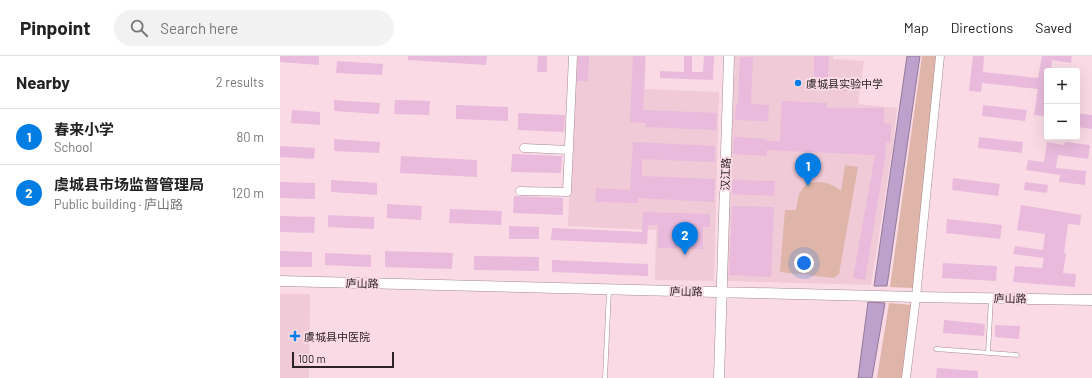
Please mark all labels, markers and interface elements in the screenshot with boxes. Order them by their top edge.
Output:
search box [114,10,394,46]
text: Pinpoint [20,16,90,39]
icon: search [128,17,150,39]
text: Search here [160,19,238,37]
text: Map [904,19,929,36]
text: Directions [951,19,1013,36]
text: Saved [1035,19,1072,36]
map controls [1044,68,1080,140]
button: + [1044,68,1080,104]
text: Nearby [16,72,70,92]
text: 2 results [216,74,264,90]
place label: 虞城县实验中学 [806,77,883,90]
marker: 虞城县实验中学 [793,78,803,88]
button: − [1044,104,1080,140]
text: 春来小学 [54,120,114,138]
text: 1 [27,129,31,145]
text: 80 m [237,129,264,145]
text: School [54,139,92,155]
pin: 1 [795,153,821,186]
street label: 汉江路 [718,157,732,191]
text: 虞城县市场监督管理局 [54,175,204,193]
text: 2 [25,185,33,201]
text: 120 m [232,185,264,201]
text: Public building · 庐山路 [54,196,183,212]
pin: 2 [672,222,698,255]
your location [794,253,814,273]
street label: 庐山路 [345,276,379,290]
street label: 庐山路 [669,284,703,298]
street label: 庐山路 [993,291,1027,305]
marker: 虞城县中医院 [289,330,301,342]
place label: 虞城县中医院 [304,330,370,343]
scale bar [292,350,394,369]
text: 100 m [298,352,326,365]

